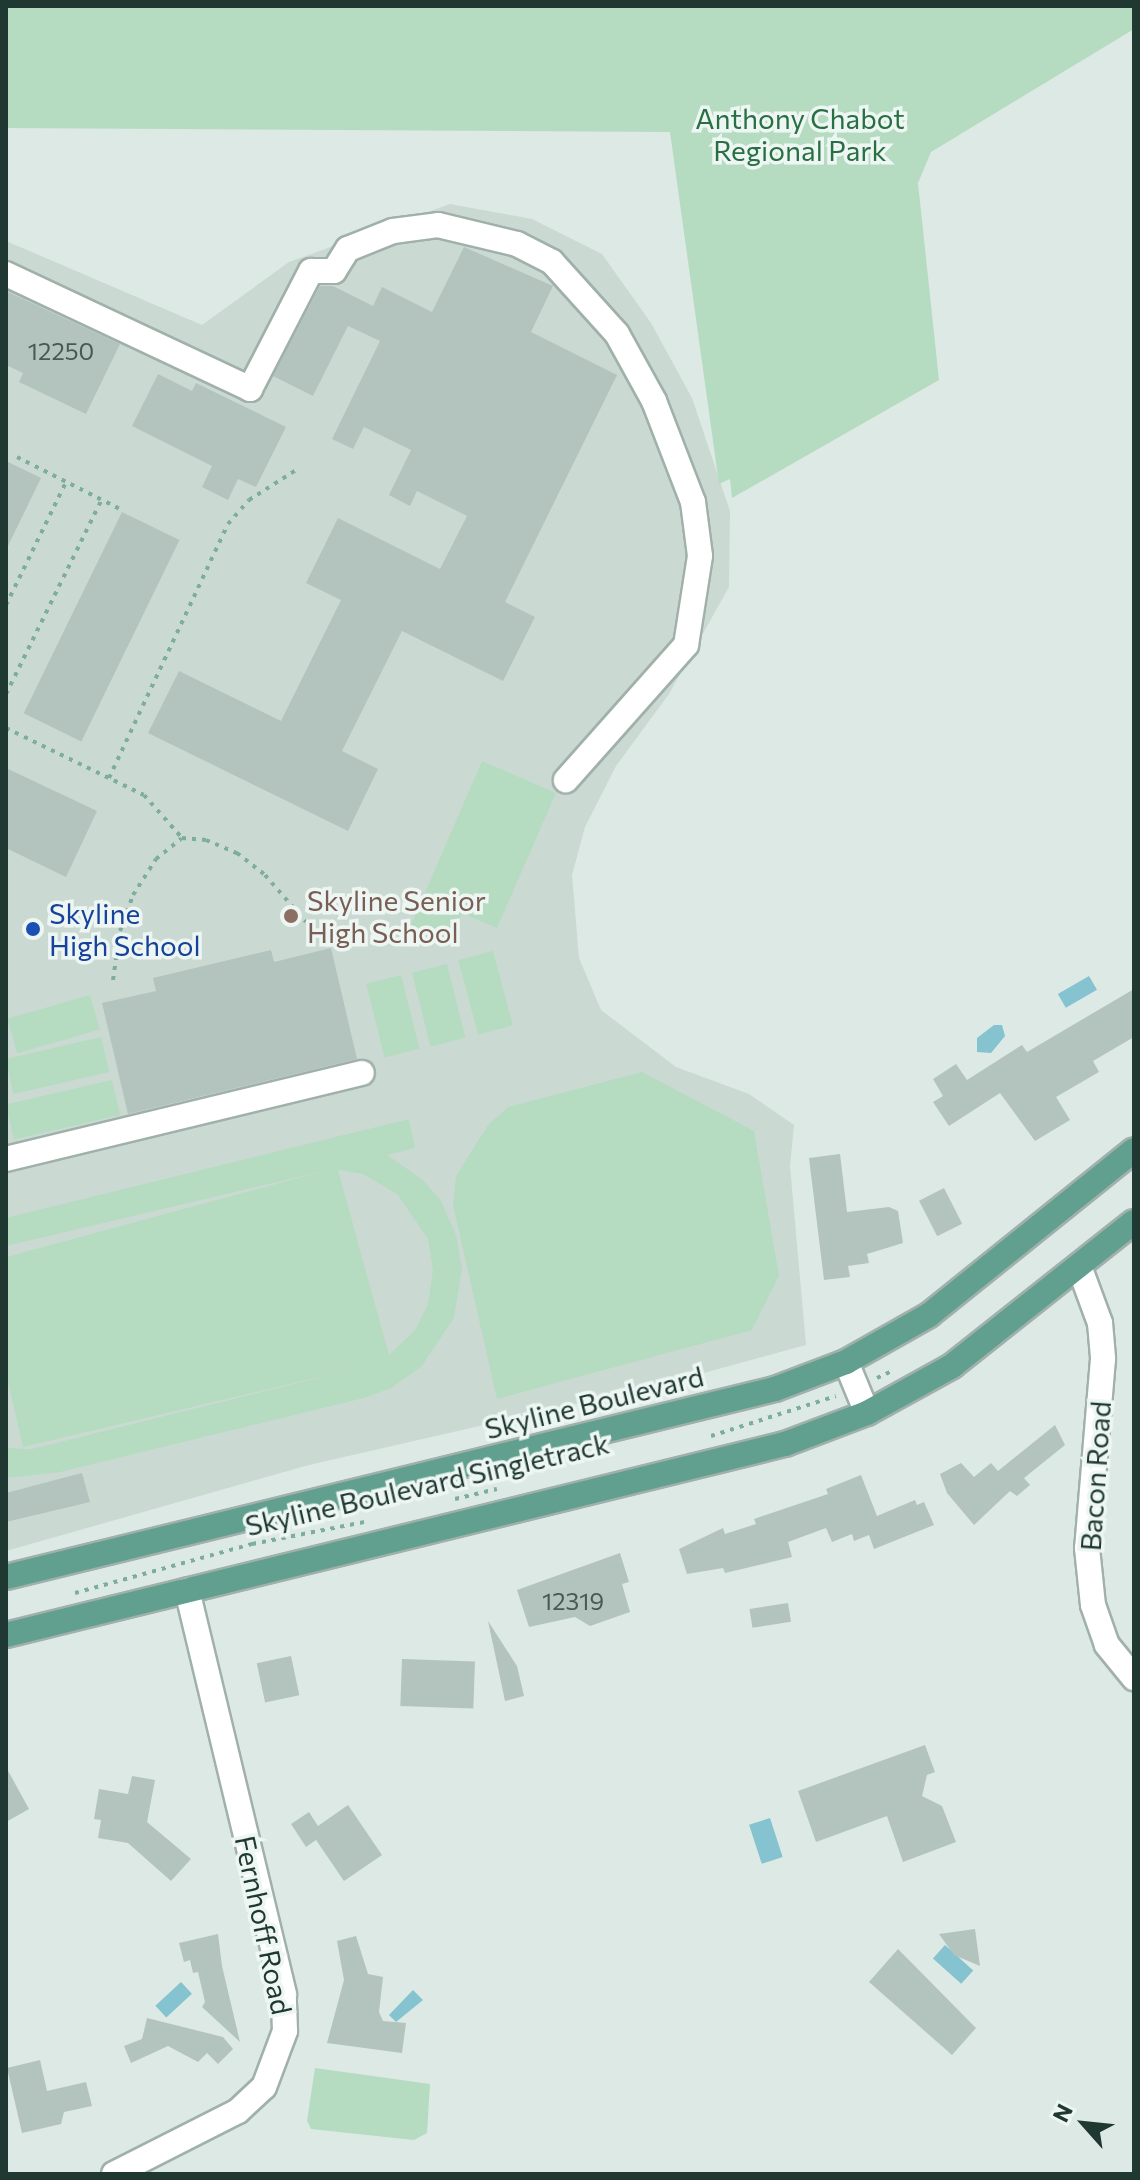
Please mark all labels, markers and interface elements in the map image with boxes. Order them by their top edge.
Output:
park label: Anthony Chabot Regional Park [695,101,905,167]
house number: 12250 [28,337,94,365]
place label: Skyline Senior High School [307,883,486,949]
place label: Skyline High School [49,896,201,962]
marker: Skyline Senior High School [282,907,300,925]
marker: Skyline High School [24,920,42,938]
street label: Skyline Boulevard [481,1359,707,1445]
street label: Bacon Road [1073,1400,1117,1552]
street label: Skyline Boulevard Singletrack [242,1426,612,1542]
house number: 12319 [542,1587,604,1615]
street label: Fernhoff Road [229,1832,299,2018]
north arrow [1044,2084,1124,2164]
text: N [1046,2099,1078,2126]

